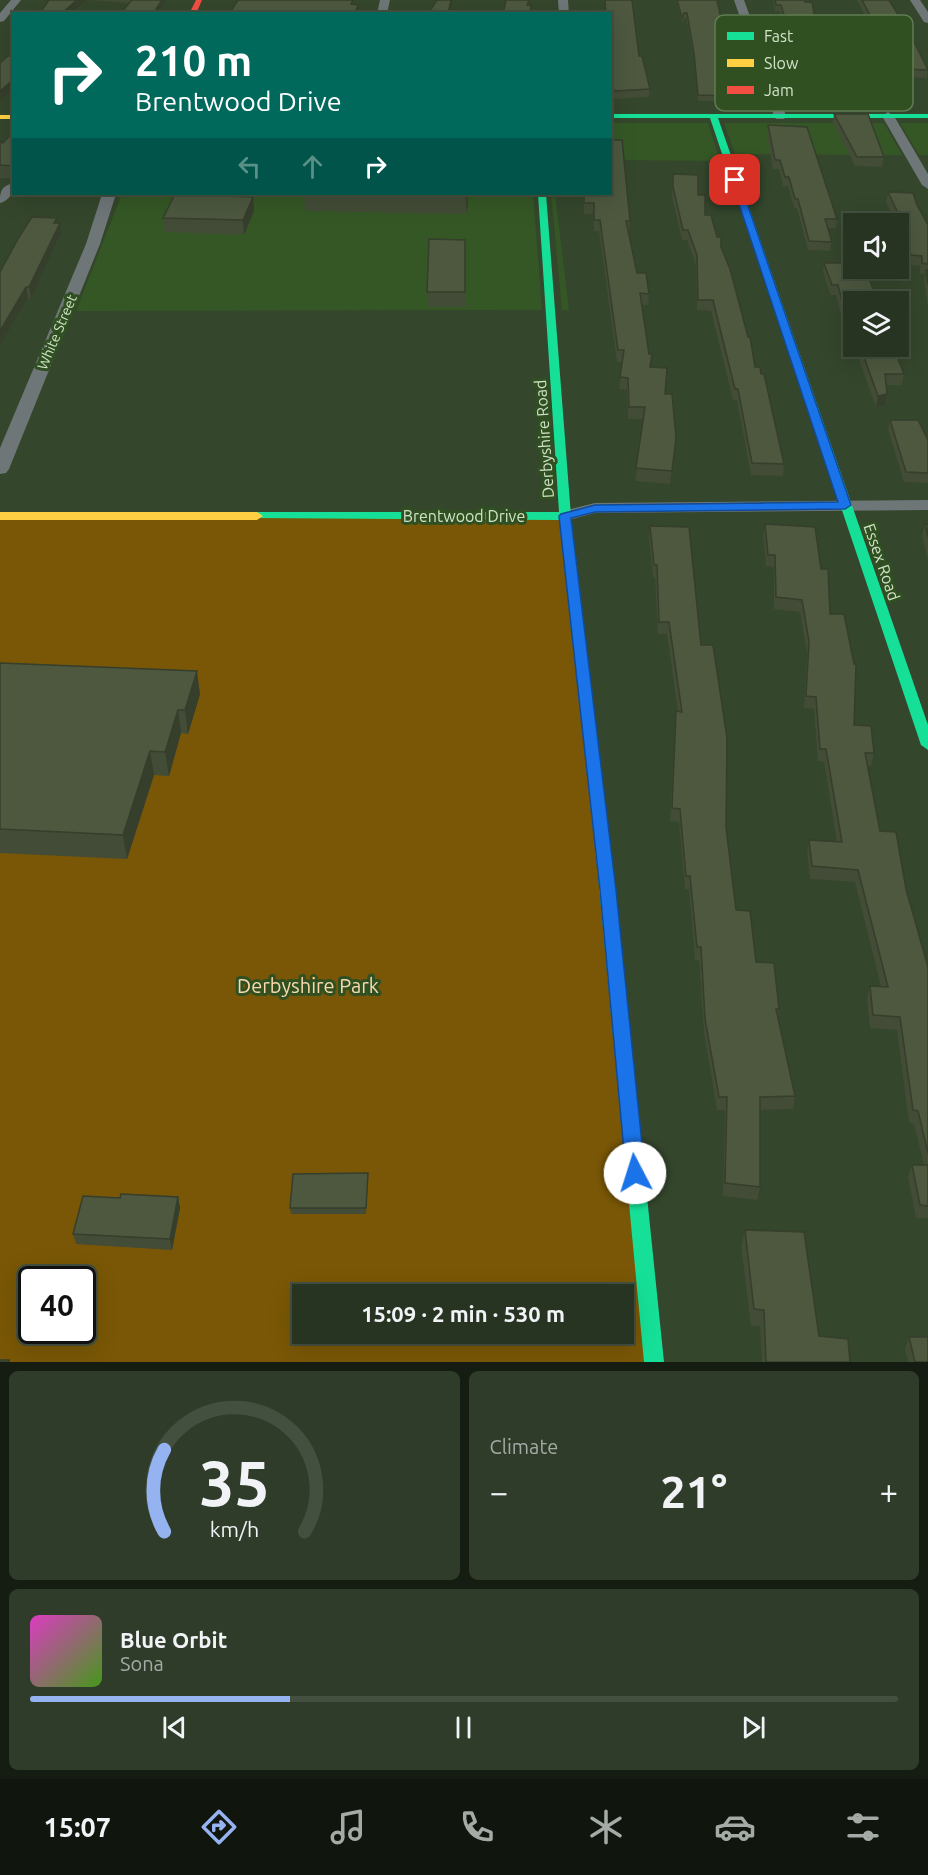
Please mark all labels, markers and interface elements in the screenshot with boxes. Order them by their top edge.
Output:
legend [715,15,913,111]
text: Fast [764,27,794,45]
icon: right [36,36,114,114]
text: 210 m [135,37,252,84]
text: Slow [764,54,799,72]
text: Jam [764,81,794,99]
text: Brentwood Drive [135,86,342,116]
icon: left [233,150,266,183]
icon: ahead [296,150,329,183]
icon: right [359,150,392,183]
pin [709,154,760,205]
icon: arrive [718,163,751,196]
map controls [843,213,909,357]
button: sound [843,213,909,279]
button: layers [843,291,909,357]
street label: White Street [34,292,80,372]
street label: Derbyshire Road [531,379,557,499]
street label: Brentwood Drive [403,507,525,525]
street label: Essex Road [860,521,904,603]
park label: Derbyshire Park [237,974,379,997]
position arrow [603,1141,667,1205]
speed limit sign: 40 [18,1266,96,1344]
text: 15:09 · 2 min · 530 m [361,1301,565,1326]
text: Climate [490,1435,558,1458]
text: 35 [199,1448,269,1518]
text: 21° [660,1466,727,1517]
text: − [490,1473,508,1510]
text: + [879,1473,898,1510]
text: km/h [209,1518,259,1542]
text: Blue Orbit [120,1627,227,1652]
text: Sona [120,1652,164,1675]
icon: previous [158,1711,191,1744]
icon: pause [447,1711,480,1744]
icon: next [737,1711,770,1744]
icon: directions [198,1806,240,1848]
icon: music [327,1806,369,1848]
icon: phone [456,1806,498,1848]
icon: climate [585,1806,627,1848]
icon: car [714,1806,756,1848]
icon: filters [842,1806,884,1848]
text: 15:07 [43,1812,111,1842]

